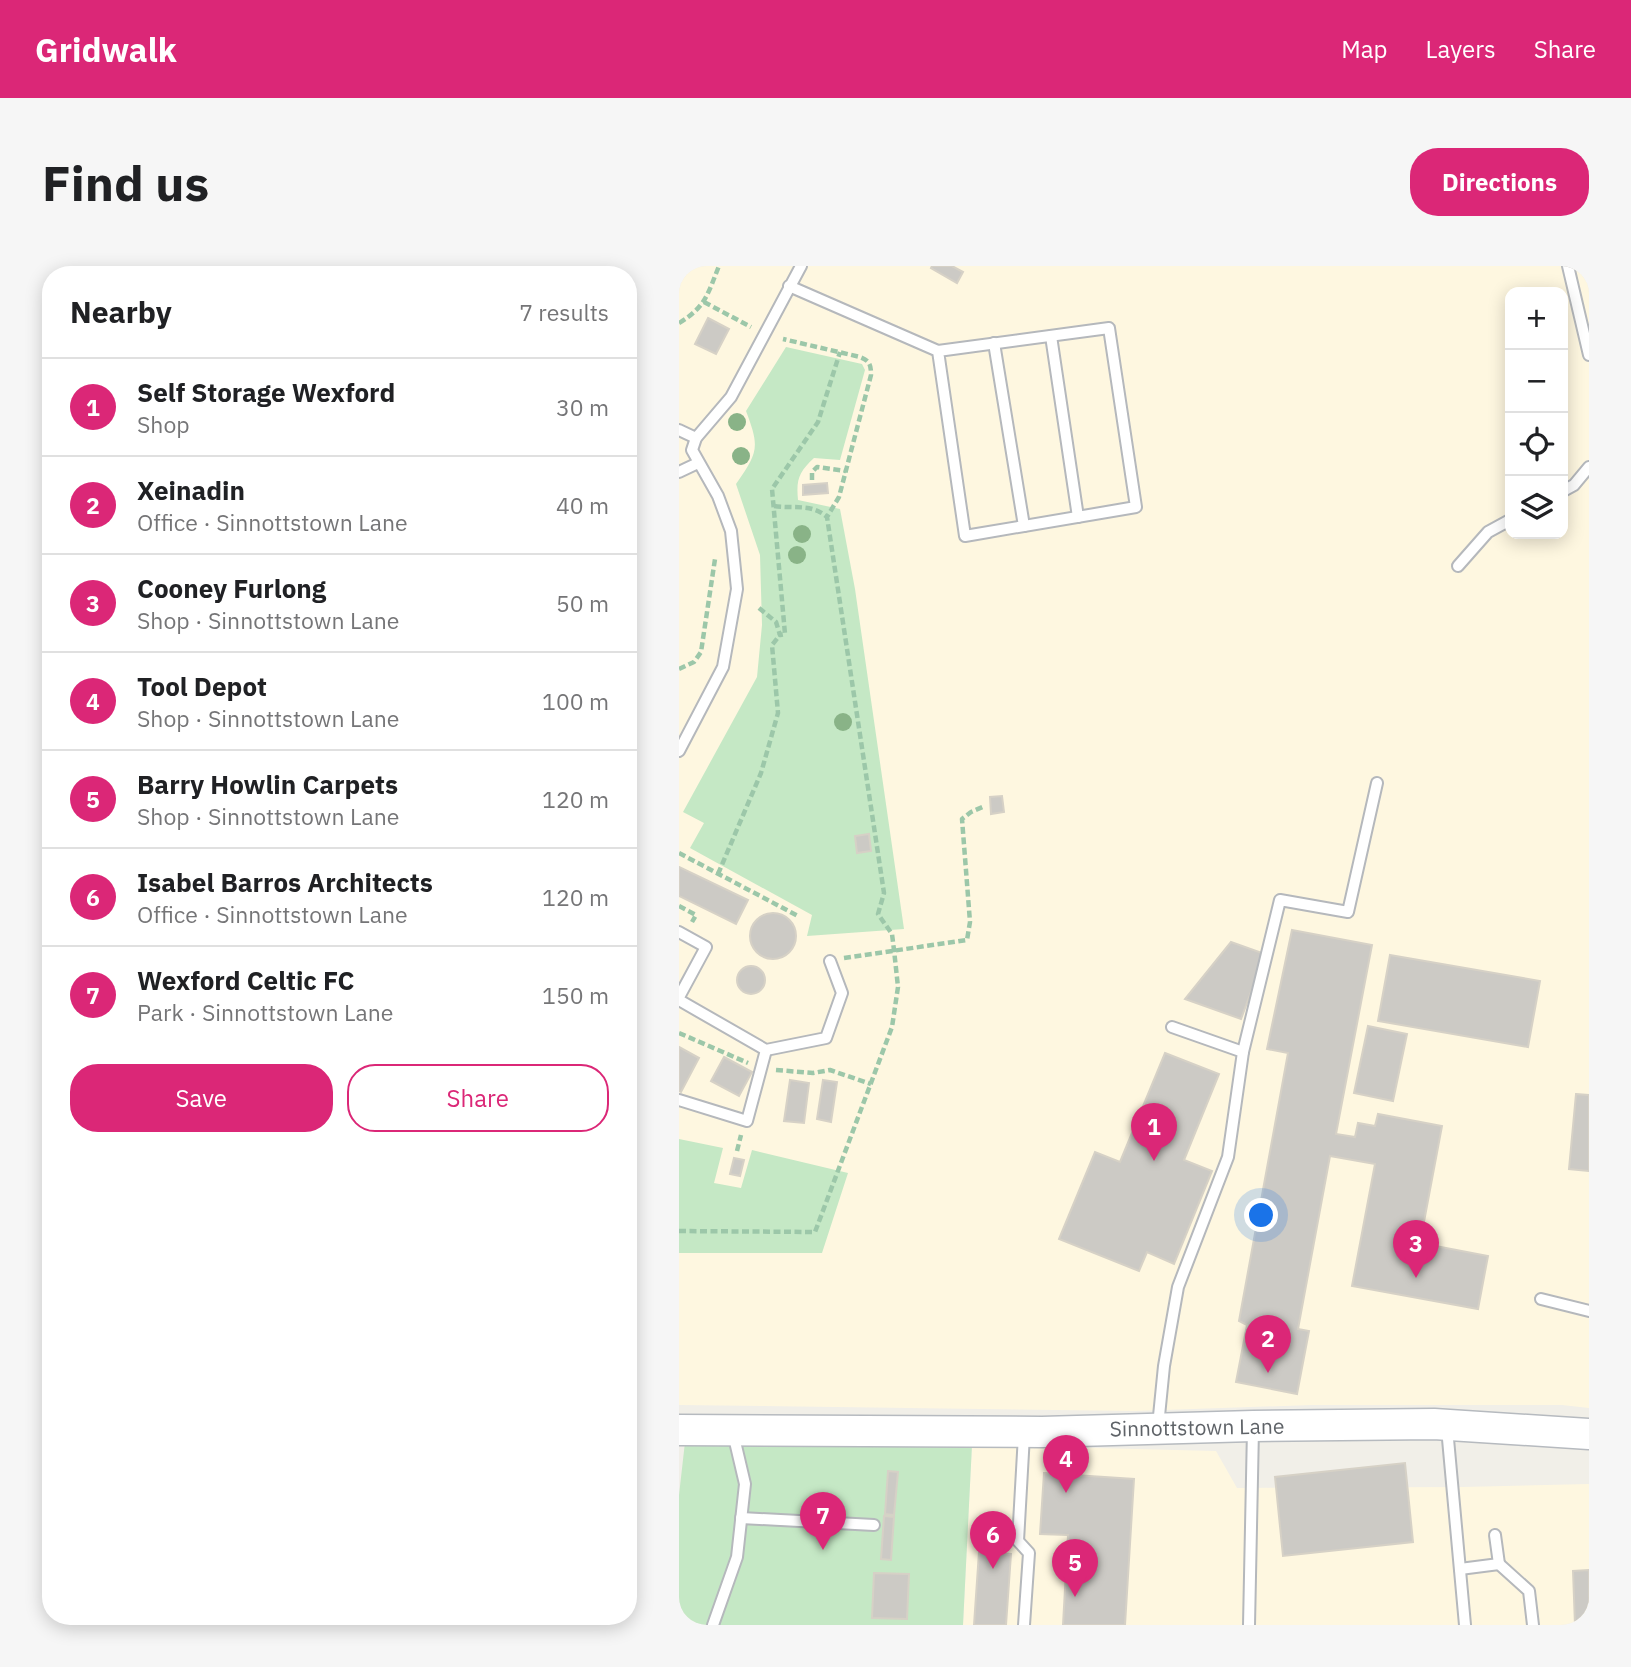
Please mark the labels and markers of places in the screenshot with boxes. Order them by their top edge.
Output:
pin: 1 [1131,1103,1177,1161]
pin: 3 [1393,1220,1439,1278]
pin: 2 [1245,1315,1291,1373]
pin: 4 [1043,1435,1089,1493]
pin: 7 [800,1492,846,1550]
pin: 6 [970,1511,1016,1569]
pin: 5 [1052,1539,1098,1597]

